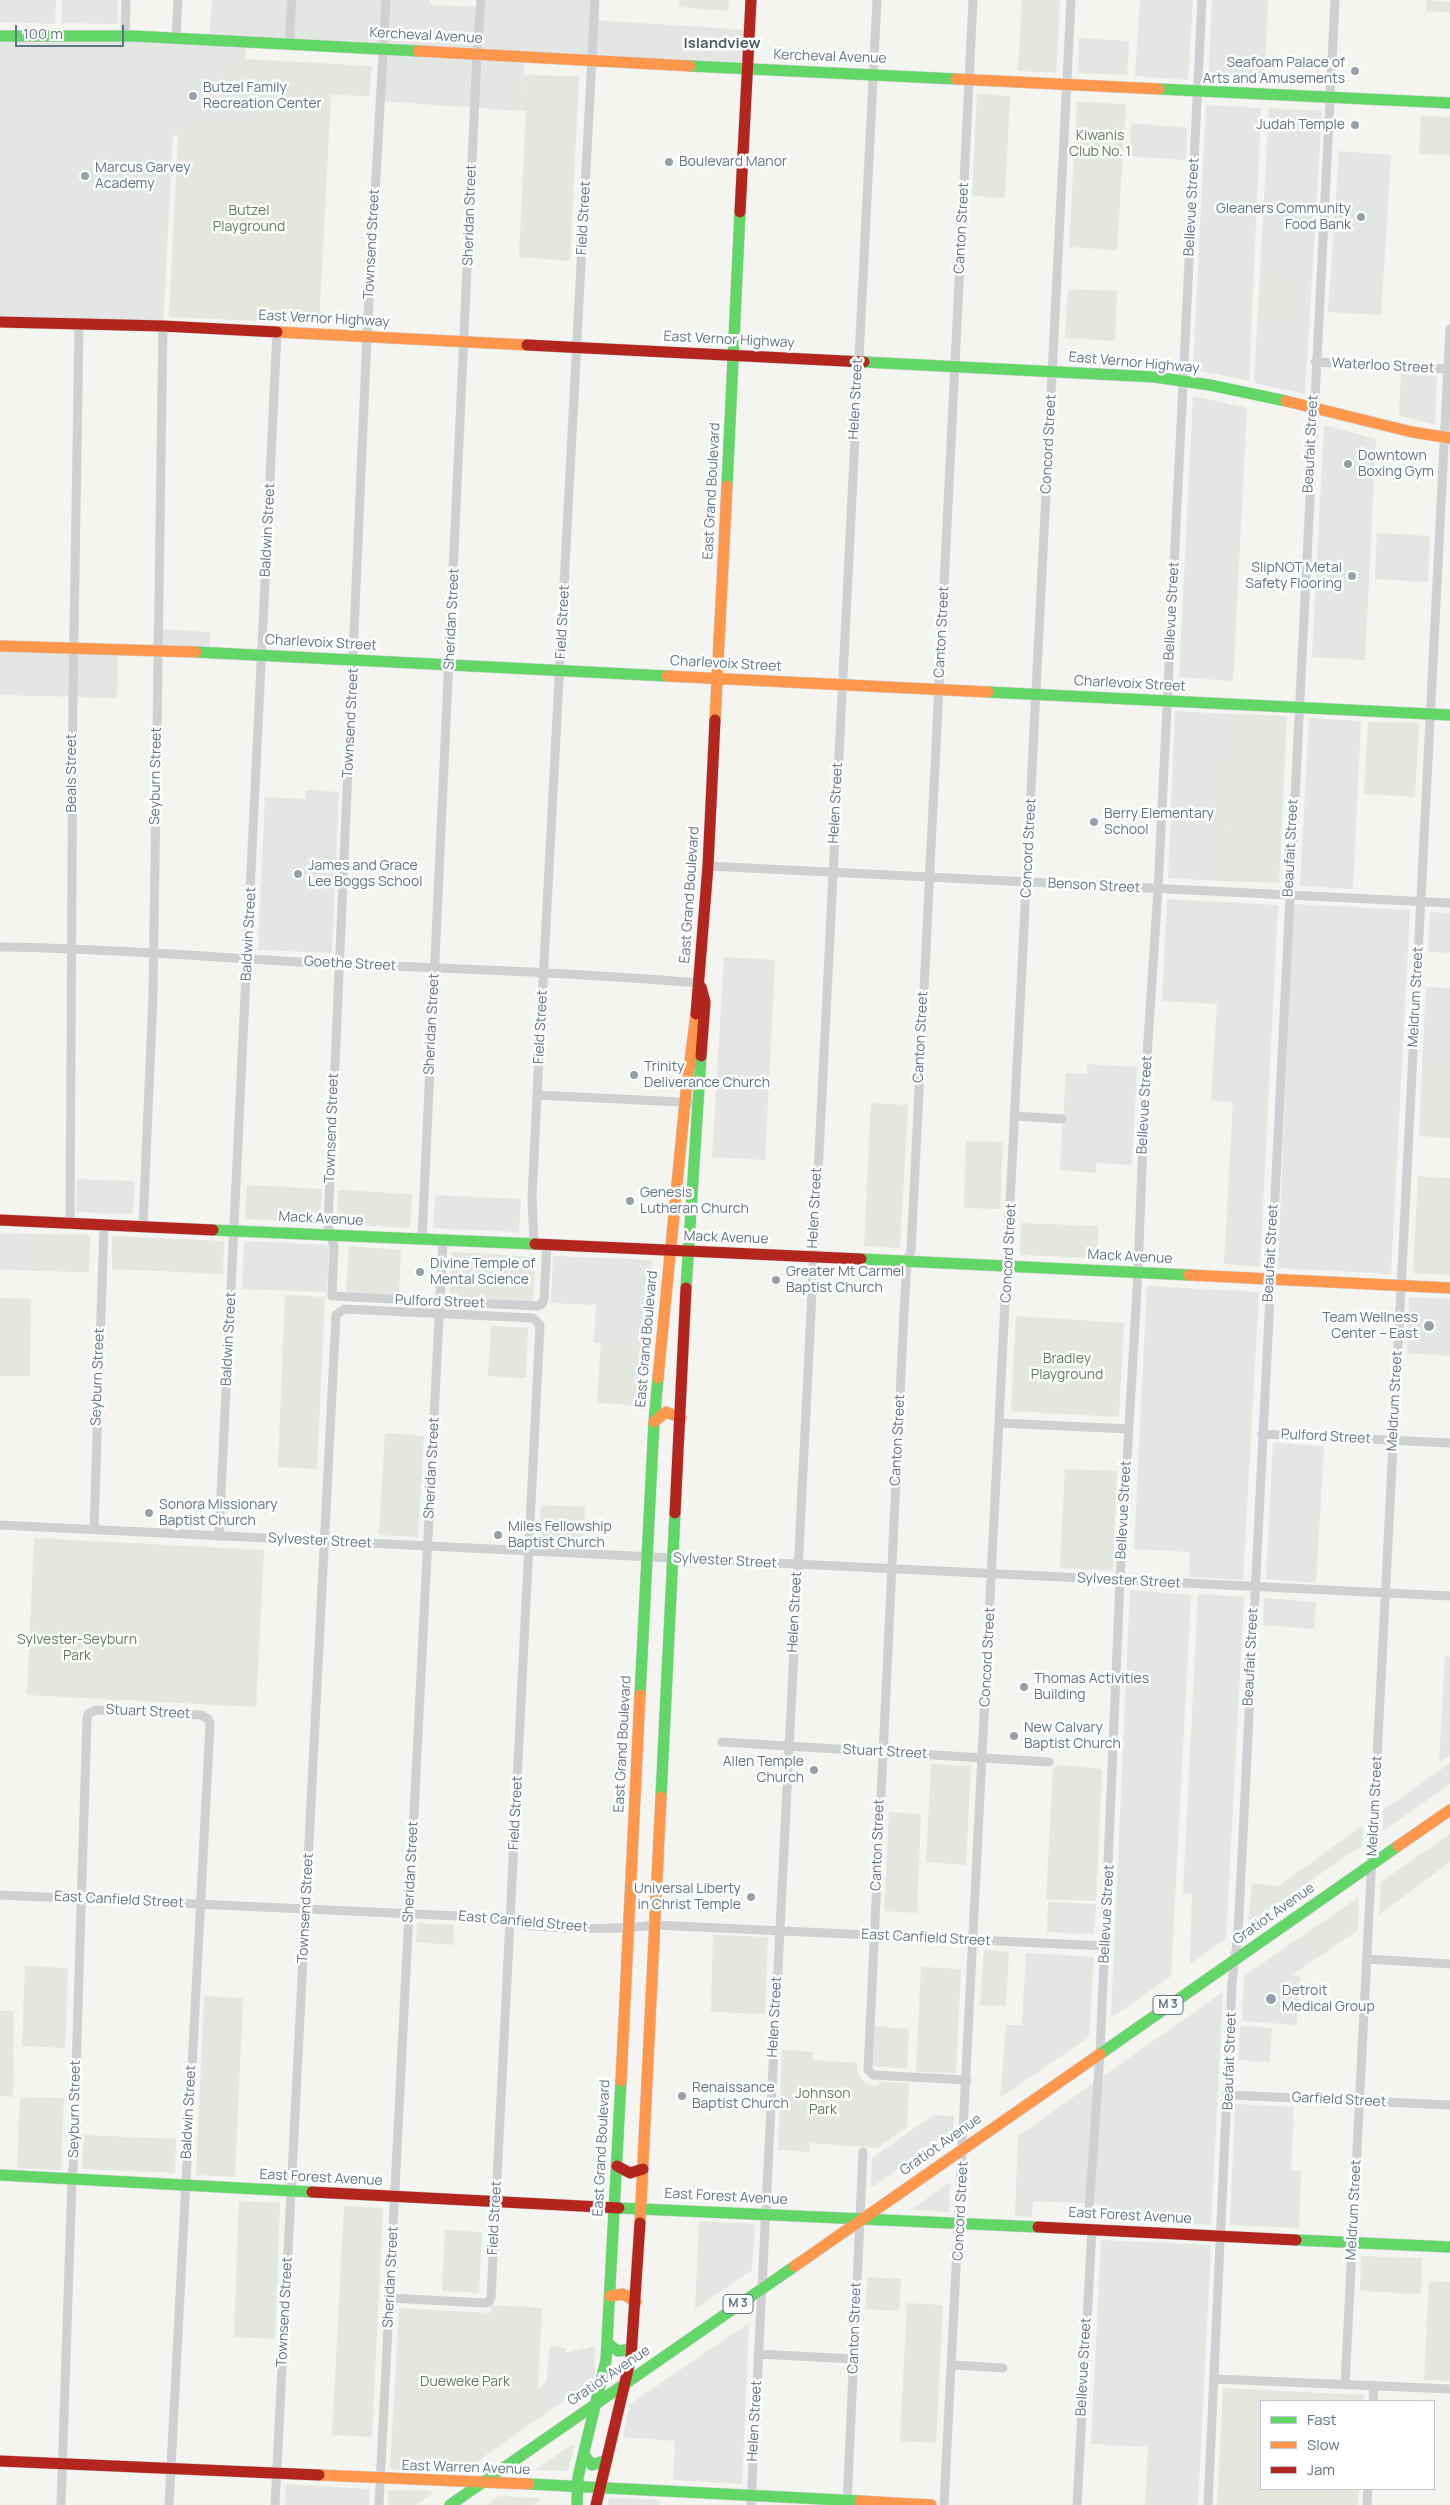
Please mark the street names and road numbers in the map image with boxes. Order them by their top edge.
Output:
street label: Kercheval Avenue [369,25,483,47]
street label: Kercheval Avenue [773,47,887,67]
street label: Bellevue Street [1181,157,1203,257]
street label: Sheridan Street [460,164,480,266]
street label: Field Street [574,181,594,255]
street label: Canton Street [951,182,973,274]
street label: Townsend Street [361,189,383,299]
street label: East Vernor Highway [258,307,390,331]
street label: East Vernor Highway [663,328,795,352]
street label: East Vernor Highway [1068,349,1200,377]
street label: Waterloo Street [1331,355,1435,377]
street label: Helen Street [845,358,867,440]
street label: Concord Street [1038,394,1060,494]
street label: Beaufait Street [1300,395,1322,493]
street label: East Grand Boulevard [700,422,724,560]
street label: Baldwin Street [257,483,279,577]
street label: Bellevue Street [1161,561,1183,661]
street label: Sheridan Street [441,568,463,670]
street label: Field Street [553,585,573,659]
street label: Canton Street [931,586,953,678]
street label: Charlevoix Street [265,632,377,654]
street label: Charlevoix Street [670,653,782,675]
street label: Townsend Street [340,668,362,778]
street label: Charlevoix Street [1074,673,1186,695]
street label: Seyburn Street [147,727,165,825]
street label: Beals Street [64,734,80,812]
street label: Helen Street [825,762,847,844]
street label: Concord Street [1018,798,1040,898]
street label: Beaufait Street [1280,799,1302,897]
street label: East Grand Boulevard [677,826,703,964]
street label: Benson Street [1047,875,1141,897]
street label: Baldwin Street [238,887,260,981]
street label: Meldrum Street [1405,946,1427,1048]
street label: Goethe Street [303,953,397,975]
street label: Sheridan Street [421,973,443,1075]
street label: Field Street [531,990,551,1064]
street label: Canton Street [910,991,932,1083]
street label: Bellevue Street [1134,1055,1156,1155]
street label: Townsend Street [322,1073,342,1183]
street label: Helen Street [804,1167,826,1249]
street label: Concord Street [998,1203,1020,1303]
street label: Beaufait Street [1260,1204,1282,1302]
street label: Mack Avenue [278,1208,364,1230]
street label: Mack Avenue [683,1228,769,1248]
street label: Mack Avenue [1087,1246,1173,1268]
street label: East Grand Boulevard [633,1270,661,1408]
street label: Baldwin Street [218,1292,240,1386]
street label: Pulford Street [395,1292,485,1312]
street label: Seyburn Street [88,1328,108,1426]
street label: Meldrum Street [1384,1350,1406,1452]
street label: Canton Street [887,1394,909,1486]
street label: Sheridan Street [421,1417,443,1519]
street label: Pulford Street [1281,1426,1371,1448]
street label: Bellevue Street [1113,1460,1135,1560]
street label: Sylvester Street [268,1530,372,1552]
street label: Sylvester Street [673,1550,777,1572]
street label: Sylvester Street [1077,1570,1181,1592]
street label: Helen Street [784,1571,806,1653]
street label: Concord Street [977,1607,999,1707]
street label: Beaufait Street [1240,1608,1262,1706]
street label: East Grand Boulevard [611,1675,635,1813]
street label: Stuart Street [105,1701,191,1723]
street label: Stuart Street [842,1741,928,1763]
street label: Meldrum Street [1364,1755,1386,1857]
street label: Field Street [506,1776,526,1850]
street label: Canton Street [868,1799,888,1891]
street label: Sheridan Street [400,1821,422,1923]
street label: Townsend Street [295,1853,317,1963]
street label: Bellevue Street [1096,1864,1118,1964]
street label: Gratiot Avenue [1230,1880,1318,1948]
street label: East Canfield Street [54,1888,184,1912]
street label: East Canfield Street [458,1908,588,1936]
street label: East Canfield Street [861,1926,991,1950]
street label: Helen Street [764,1976,786,2058]
road number: M 3 [1153,1996,1183,2014]
street label: Beaufait Street [1220,2012,1240,2110]
street label: Seyburn Street [66,2060,84,2158]
street label: Baldwin Street [178,2065,200,2159]
street label: East Grand Boulevard [590,2079,614,2217]
street label: Garfield Street [1291,2089,1387,2111]
street label: Gratiot Avenue [897,2111,985,2179]
street label: Meldrum Street [1343,2159,1365,2261]
street label: Concord Street [950,2161,972,2261]
street label: East Forest Avenue [259,2166,383,2190]
street label: Field Street [485,2181,505,2255]
street label: East Forest Avenue [664,2185,788,2209]
street label: East Forest Avenue [1068,2204,1192,2228]
street label: Sheridan Street [380,2226,402,2328]
street label: Townsend Street [274,2257,296,2367]
street label: Canton Street [845,2282,865,2374]
road number: M 3 [723,2294,753,2314]
street label: Bellevue Street [1073,2317,1095,2417]
street label: Gratiot Avenue [565,2342,653,2410]
street label: Helen Street [744,2380,766,2462]
street label: East Warren Avenue [401,2457,531,2479]

